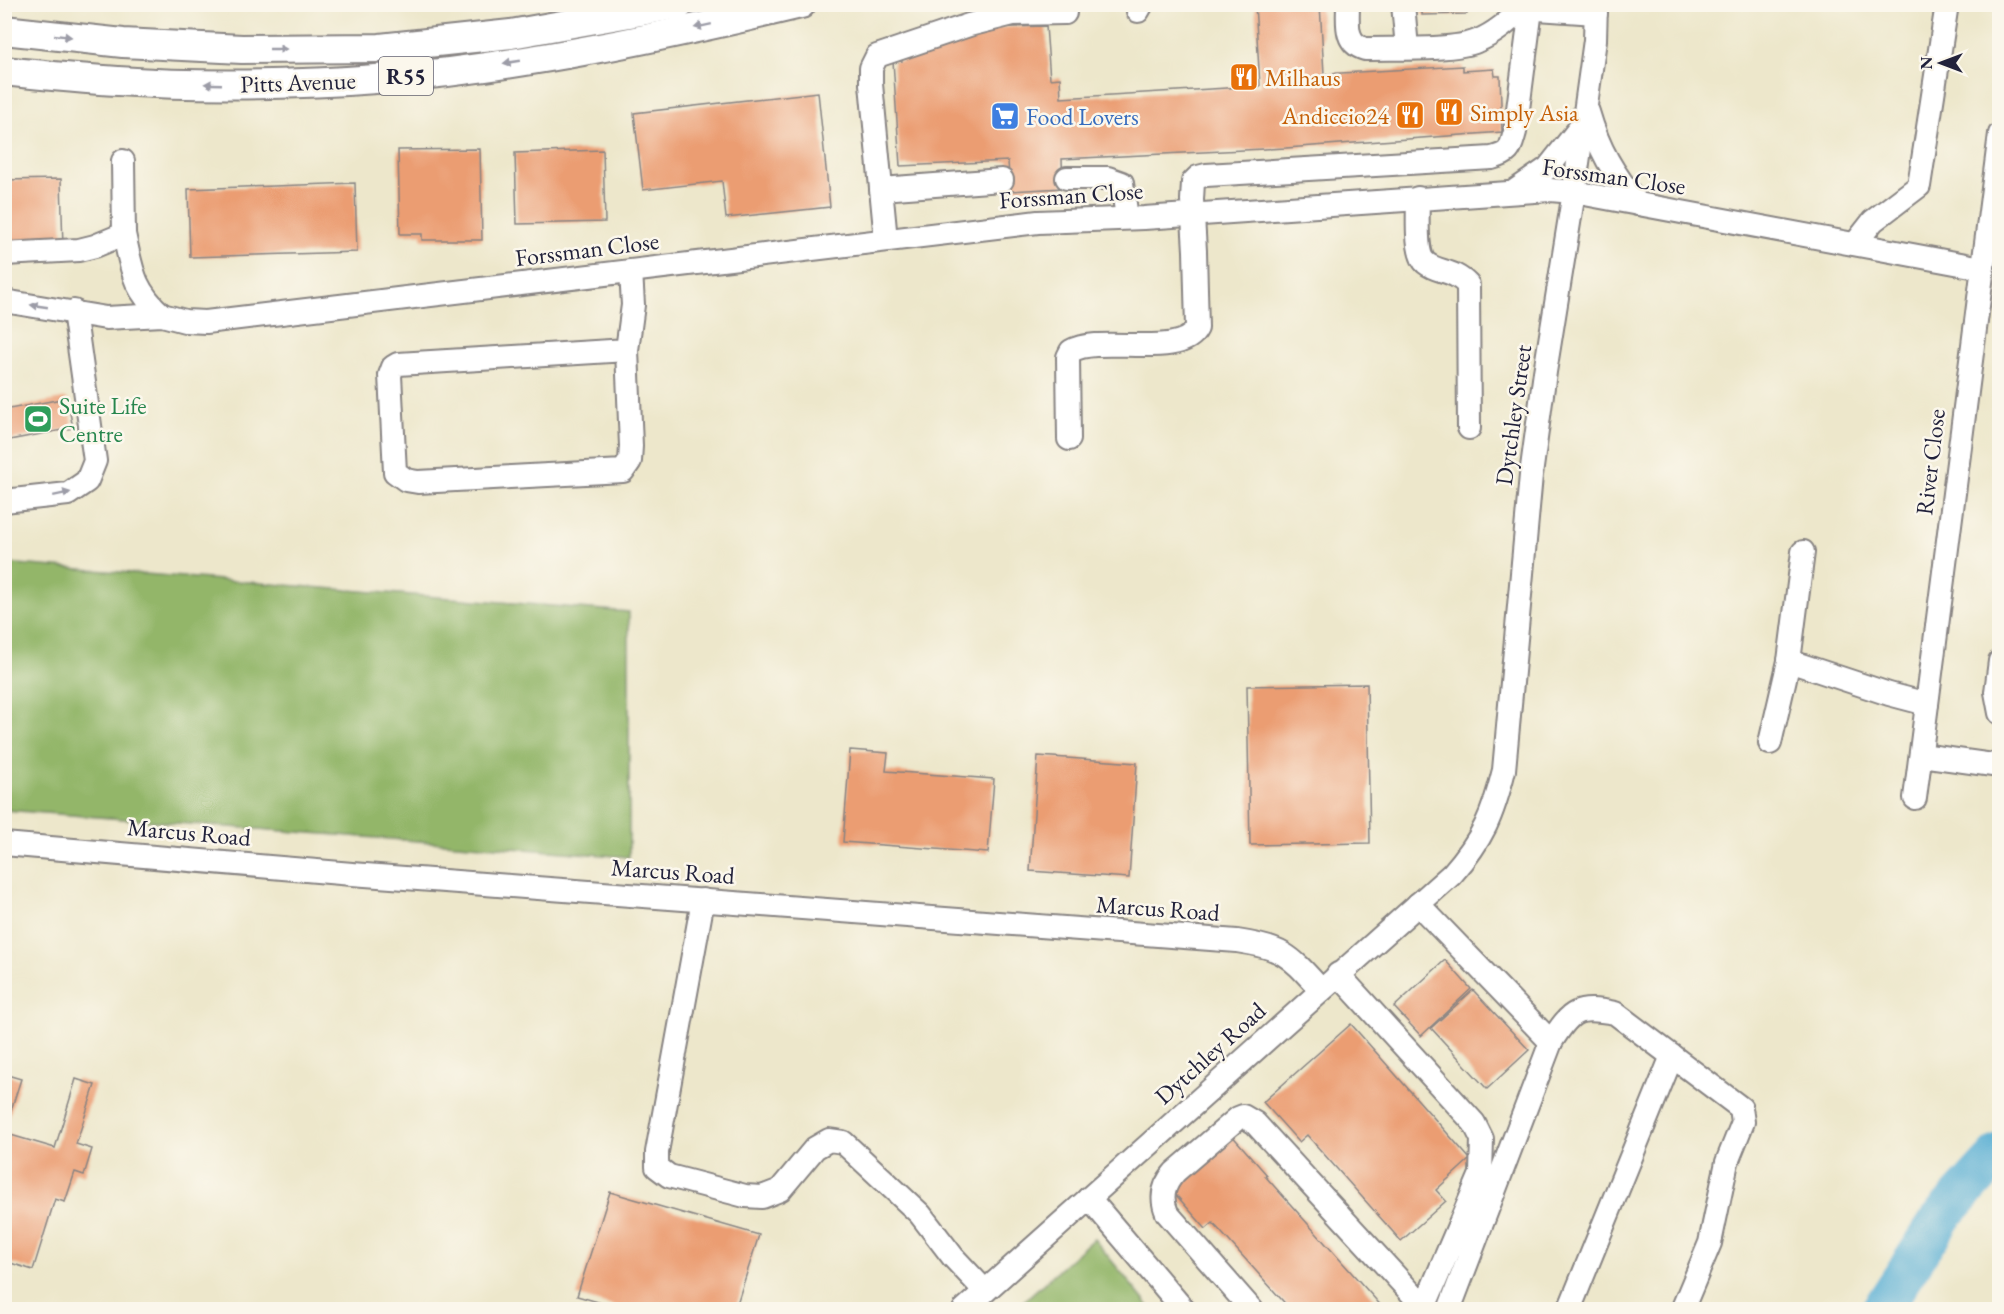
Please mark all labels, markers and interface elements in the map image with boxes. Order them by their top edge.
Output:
one-way arrow [693,22,712,31]
one-way arrow [53,31,72,41]
north arrow [1911,33,1971,93]
one-way arrow [269,44,288,54]
text: N [1916,56,1937,69]
road number: R55 [379,57,433,95]
one-way arrow [502,58,521,67]
restaurant icon: Milhaus [1228,61,1260,93]
place label: Milhaus [1265,62,1341,93]
street label: Pitts Avenue [240,64,356,100]
one-way arrow [203,79,222,89]
restaurant icon: Simply Asia [1433,96,1465,128]
place label: Simply Asia [1470,97,1579,128]
restaurant icon: Andiccio24 [1394,99,1426,131]
supermarket icon: Food Lovers [989,100,1021,132]
place label: Andiccio24 [1281,100,1389,131]
place label: Food Lovers [1026,101,1139,132]
street label: Forssman Close [1540,151,1688,201]
street label: Forssman Close [998,174,1144,216]
street label: Forssman Close [513,225,661,273]
one-way arrow [30,302,49,311]
street label: Dytchley Street [1488,342,1538,487]
place label: Suite Life Centre [59,390,147,449]
sports icon: Suite Life Centre [22,403,54,435]
street label: River Close [1908,407,1952,517]
one-way arrow [53,489,72,498]
street label: Marcus Road [126,811,253,853]
street label: Marcus Road [610,851,737,891]
street label: Marcus Road [1095,888,1222,928]
street label: Dytchley Road [1148,994,1273,1111]

